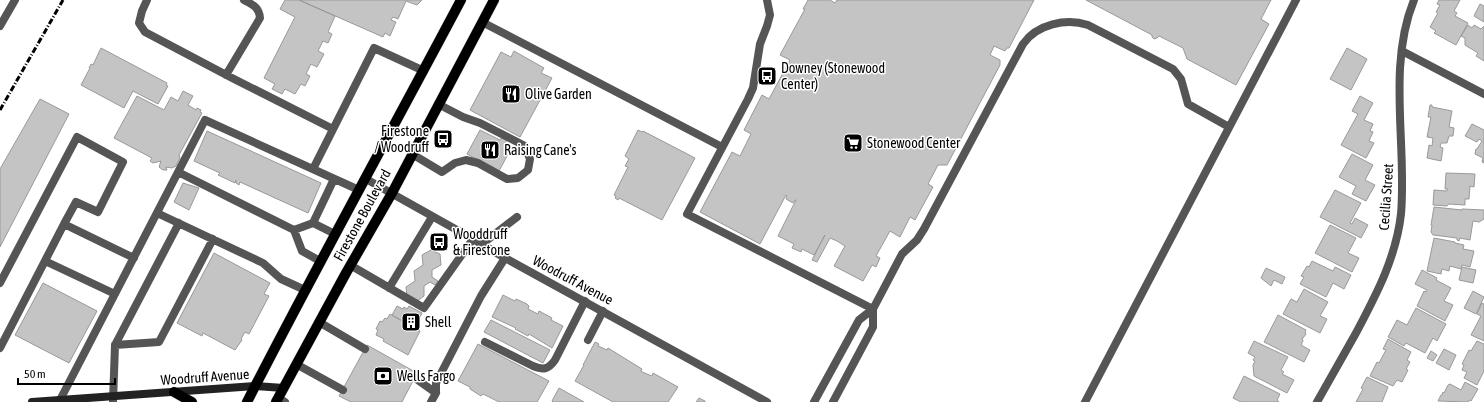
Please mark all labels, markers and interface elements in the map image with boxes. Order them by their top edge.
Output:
place label: Downey (Stonewood Center) [781,60,885,92]
bus stop icon: Downey (Stonewood Center) [756,65,778,87]
restaurant icon: Olive Garden [500,83,522,105]
place label: Olive Garden [525,86,592,102]
place label: Firestone / Woodruff [374,123,429,155]
bus stop icon: Firestone / Woodruff [432,128,454,150]
supermarket icon: Stonewood Center [842,132,864,154]
place label: Stonewood Center [867,135,961,151]
restaurant icon: Raising Cane's [479,139,501,161]
place label: Raising Cane's [504,142,576,158]
street label: Cecilia Street [1376,163,1396,231]
street label: Firestone Boulevard [330,166,394,264]
place label: Wooddruff & Firestone [453,226,510,258]
bus stop icon: Wooddruff & Firestone [428,231,450,253]
street label: Woodruff Avenue [530,252,616,308]
building icon: Shell [400,311,422,333]
place label: Shell [425,314,452,330]
scale bar [18,360,115,386]
bank icon: Wells Fargo [372,365,394,387]
street label: Woodruff Avenue [160,366,250,388]
text: 50 m [24,367,46,381]
place label: Wells Fargo [397,368,455,384]

